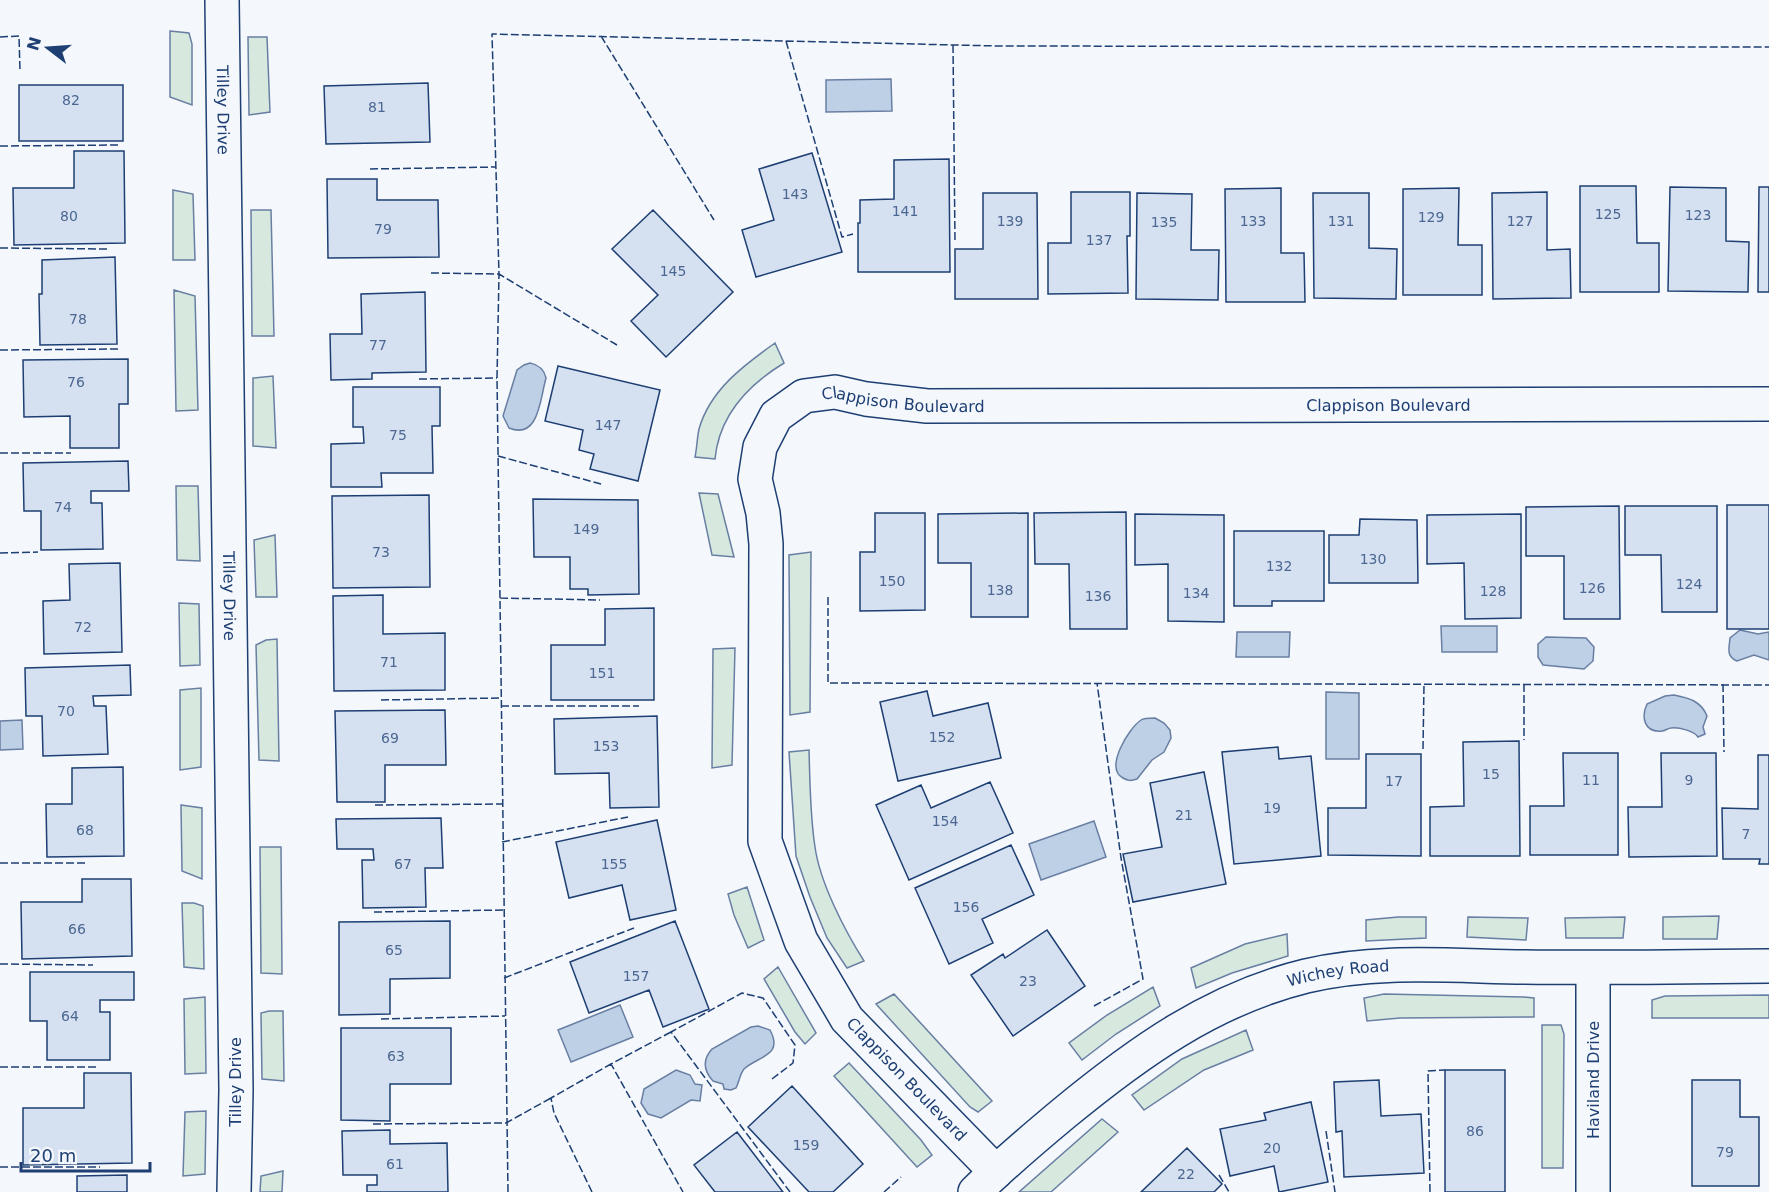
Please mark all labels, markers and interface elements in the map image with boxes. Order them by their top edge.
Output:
north arrow [18,18,78,78]
text: N [23,35,45,53]
street label: Tilley Drive [213,64,233,155]
house number: 82 [62,92,80,108]
house number: 81 [368,99,386,115]
house number: 143 [782,186,808,202]
house number: 141 [892,203,918,219]
house number: 125 [1595,206,1621,222]
house number: 123 [1685,207,1711,223]
house number: 80 [60,208,78,224]
house number: 129 [1418,209,1444,225]
house number: 139 [997,213,1023,229]
house number: 133 [1240,213,1266,229]
house number: 131 [1328,213,1354,229]
house number: 127 [1507,213,1533,229]
house number: 135 [1151,214,1177,230]
house number: 79 [374,221,392,237]
house number: 137 [1086,232,1112,248]
house number: 145 [660,263,686,279]
house number: 78 [69,311,87,327]
house number: 77 [369,337,387,353]
house number: 76 [67,374,85,390]
street label: Clappison Boulevard [820,383,985,416]
street label: Clappison Boulevard [1306,396,1471,415]
house number: 147 [595,417,621,433]
house number: 75 [389,427,407,443]
house number: 74 [54,499,72,515]
house number: 149 [573,521,599,537]
house number: 73 [372,544,390,560]
street label: Tilley Drive [219,550,239,641]
house number: 130 [1360,551,1386,567]
house number: 132 [1266,558,1292,574]
house number: 150 [879,573,905,589]
house number: 124 [1676,576,1702,592]
house number: 126 [1579,580,1605,596]
house number: 138 [987,582,1013,598]
house number: 128 [1480,583,1506,599]
house number: 134 [1183,585,1209,601]
house number: 136 [1085,588,1111,604]
house number: 72 [74,619,92,635]
house number: 71 [380,654,398,670]
house number: 151 [589,665,615,681]
house number: 70 [57,703,75,719]
house number: 152 [929,729,955,745]
house number: 69 [381,730,399,746]
house number: 153 [593,738,619,754]
house number: 15 [1482,766,1500,782]
house number: 11 [1582,772,1600,788]
house number: 9 [1685,772,1693,788]
house number: 17 [1385,773,1403,789]
house number: 19 [1263,800,1281,816]
house number: 21 [1175,807,1193,823]
house number: 154 [932,813,958,829]
house number: 68 [76,822,94,838]
house number: 7 [1742,826,1750,842]
house number: 67 [394,856,412,872]
house number: 155 [601,856,627,872]
house number: 156 [953,899,979,915]
house number: 66 [68,921,86,937]
house number: 65 [385,942,403,958]
street label: Wichey Road [1285,956,1390,991]
house number: 157 [623,968,649,984]
house number: 23 [1019,973,1037,989]
house number: 64 [61,1008,79,1024]
street label: Clappison Boulevard [843,1014,971,1145]
street label: Haviland Drive [1584,1021,1603,1139]
street label: Tilley Drive [226,1037,245,1128]
house number: 63 [387,1048,405,1064]
house number: 86 [1466,1123,1484,1139]
scale bar [21,1135,150,1173]
house number: 159 [793,1137,819,1153]
house number: 20 [1263,1140,1281,1156]
house number: 79 [1716,1144,1734,1160]
text: 20 m [30,1145,76,1166]
house number: 61 [386,1156,404,1172]
house number: 22 [1177,1166,1195,1182]

